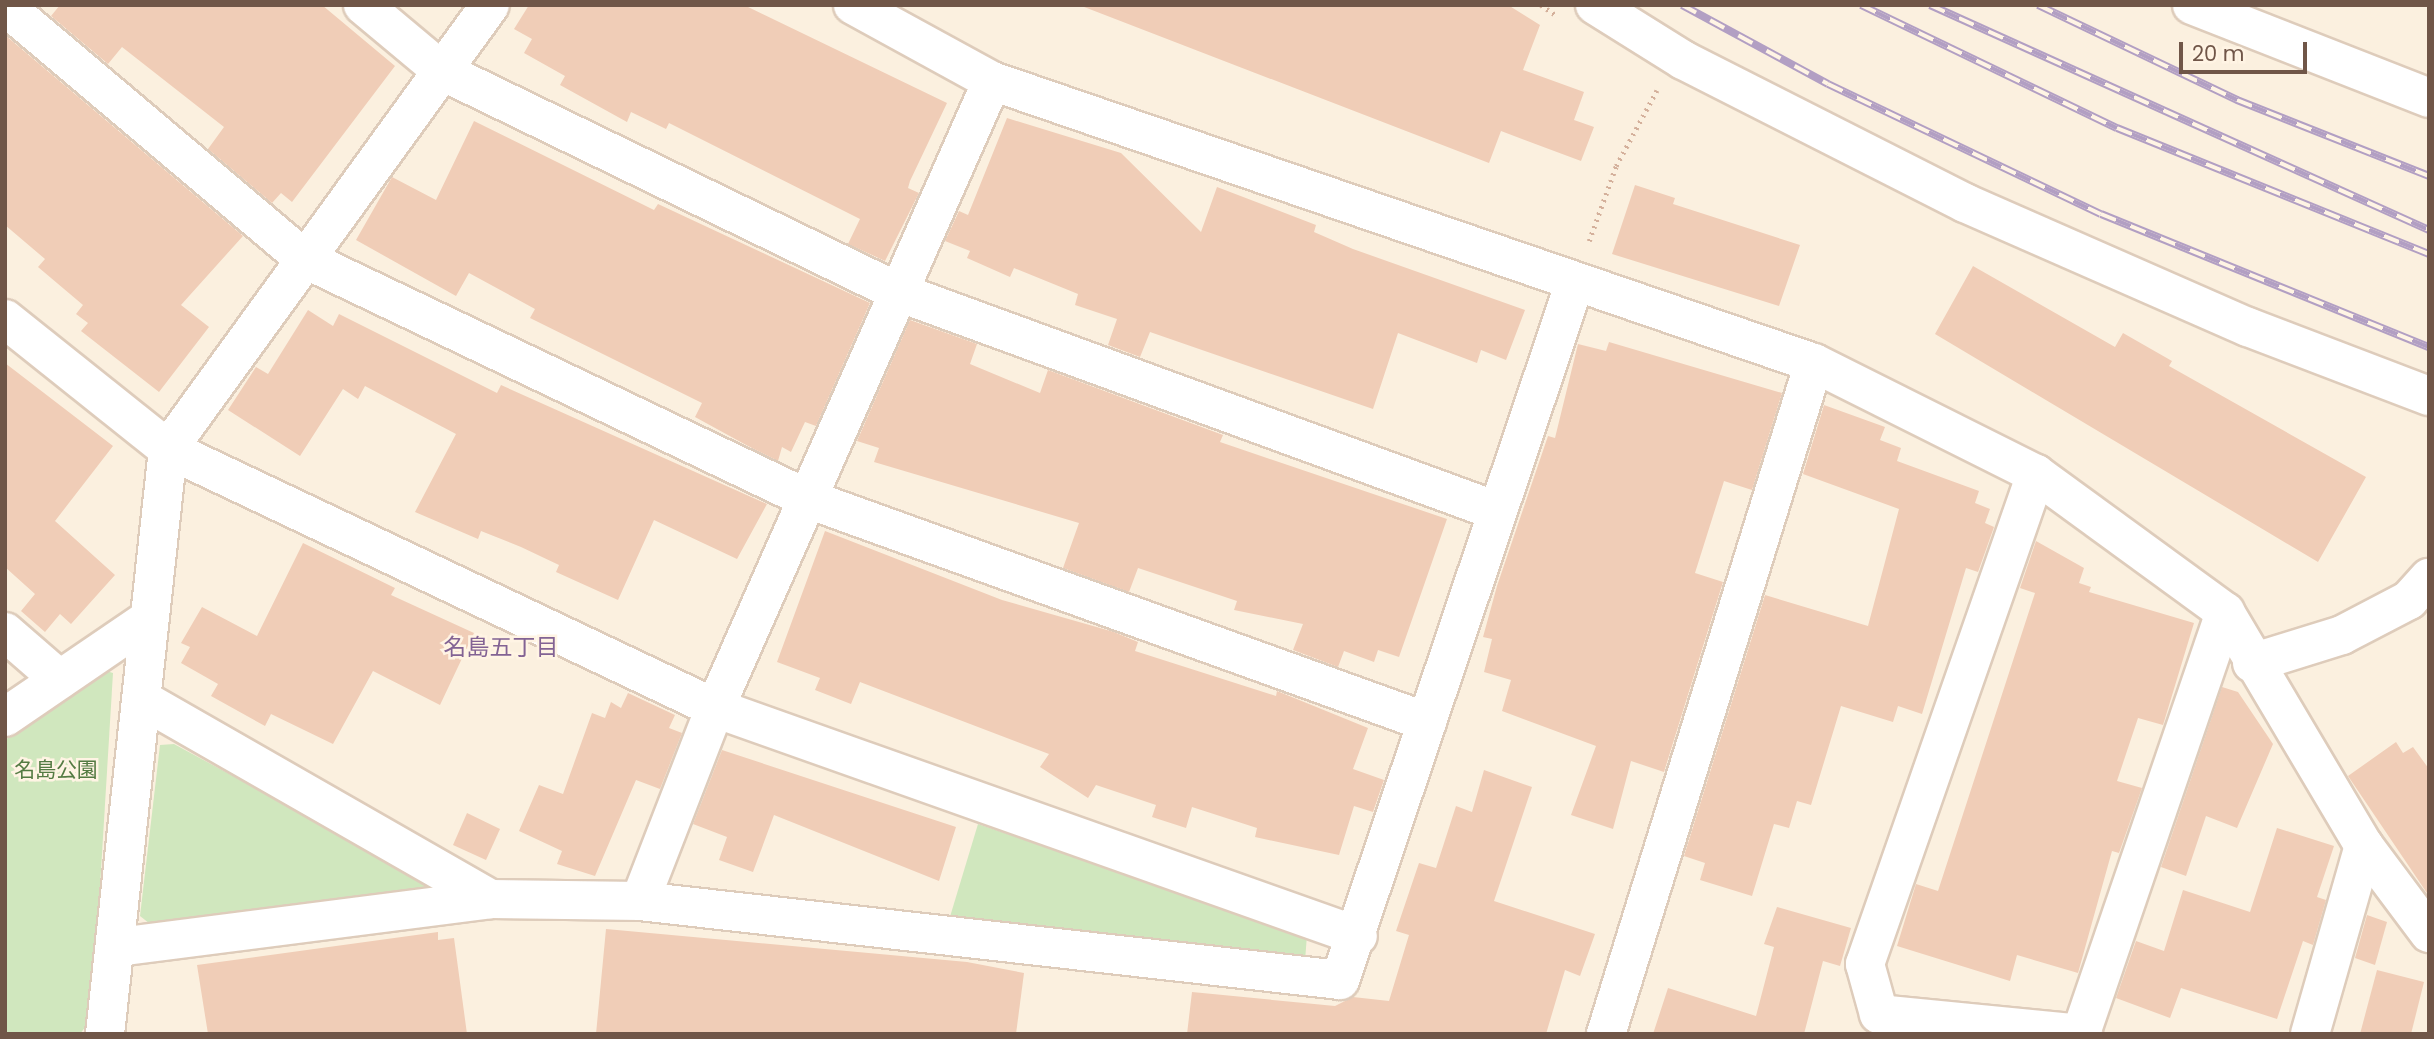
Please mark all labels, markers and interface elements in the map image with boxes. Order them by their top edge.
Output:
scale bar [2182,28,2310,72]
text: 20 m [2192,39,2245,68]
district label: 名島五丁目 [444,633,558,661]
park label: 名島公園 [14,757,98,783]

